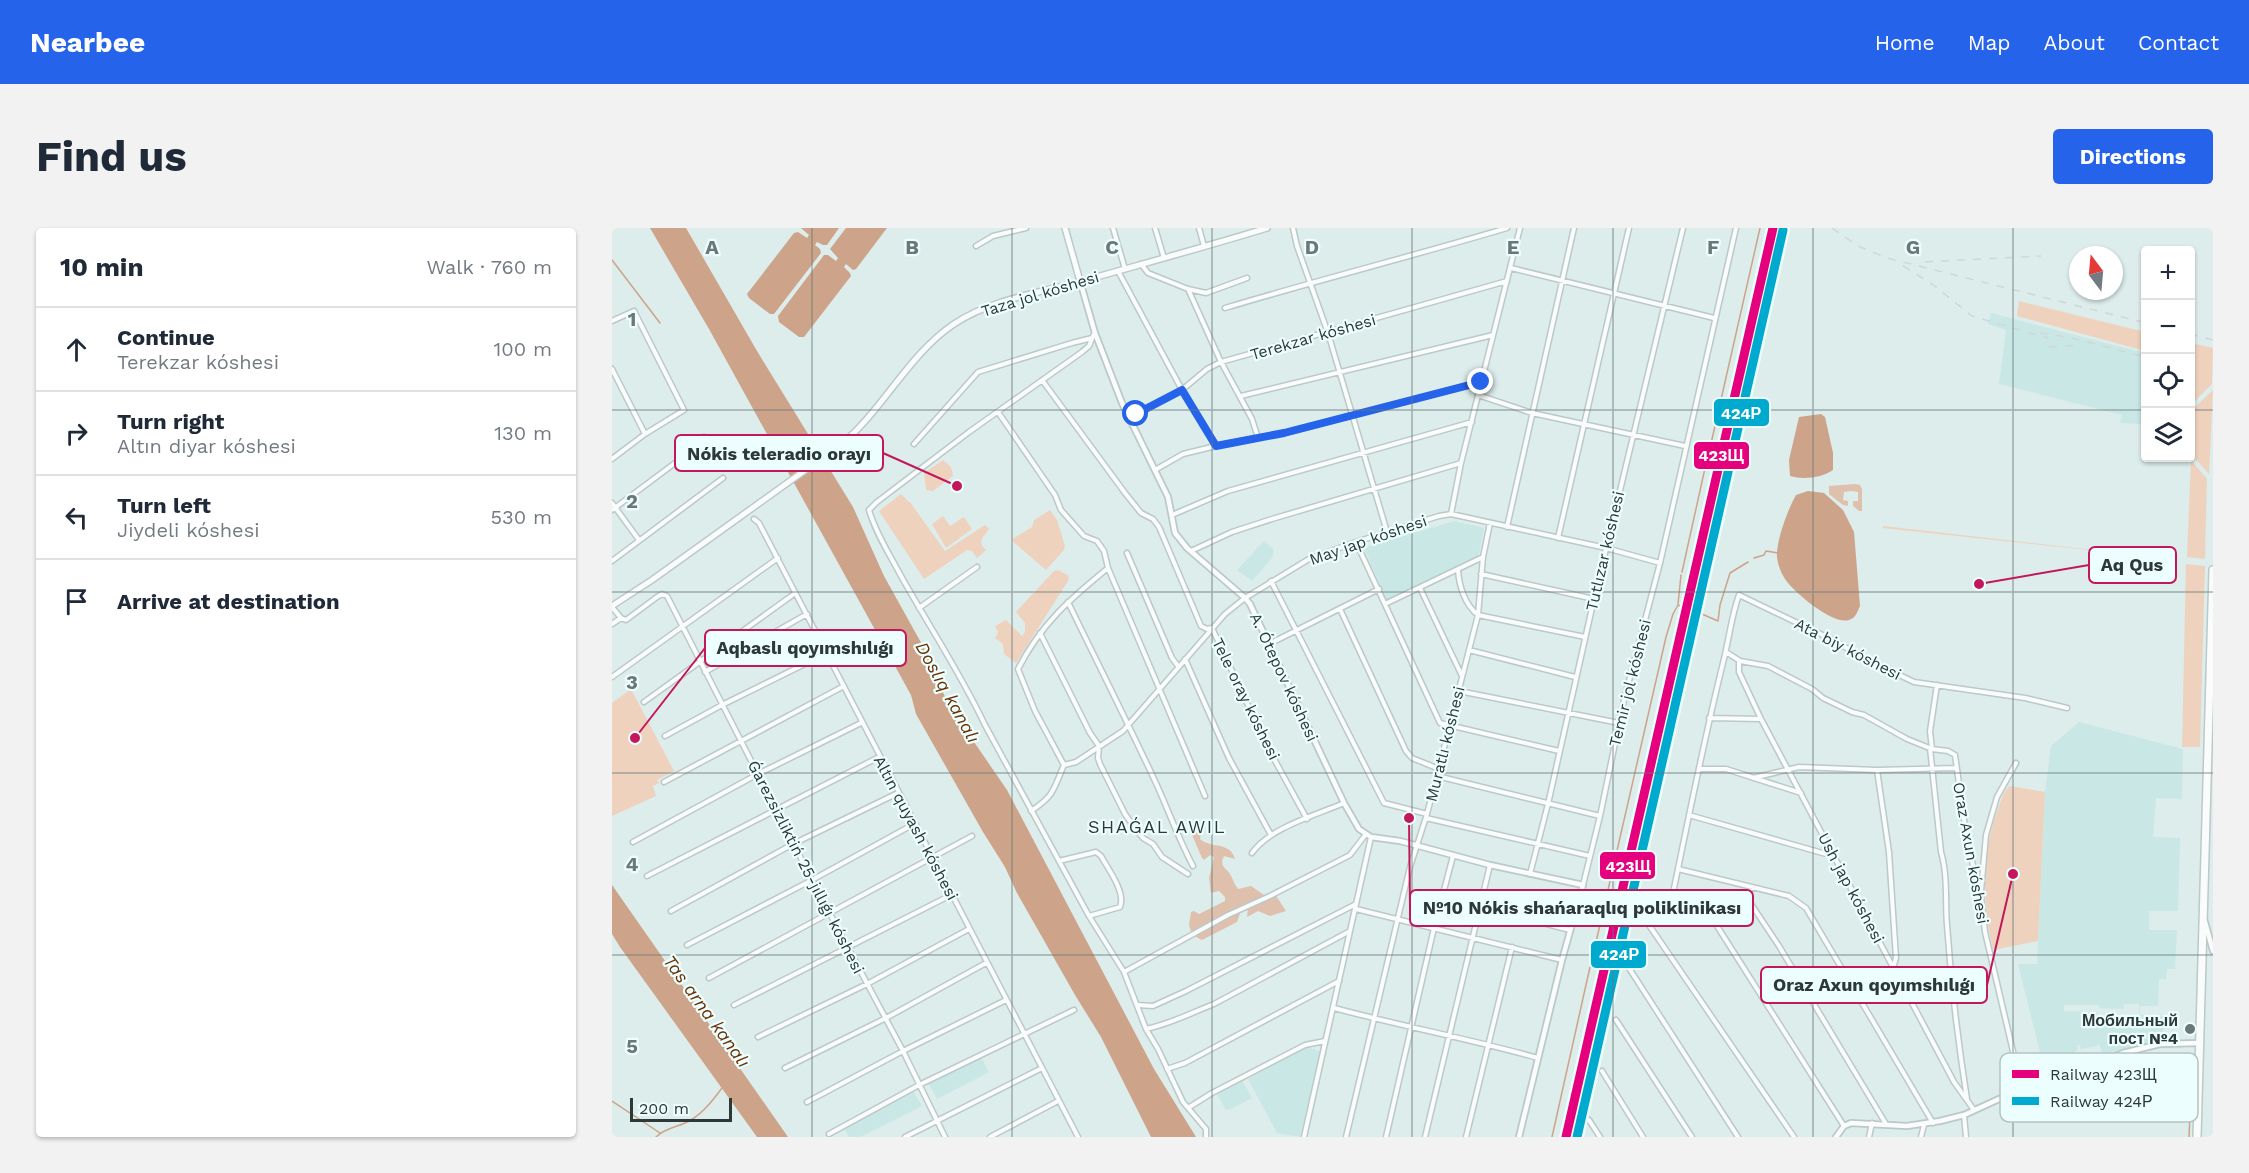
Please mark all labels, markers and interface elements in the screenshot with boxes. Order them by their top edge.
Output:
text: Nearbee [30,26,145,59]
text: Home [1875,30,1935,55]
text: Map [1968,30,2011,55]
text: About [2044,30,2105,55]
text: Contact [2138,30,2219,55]
button: Directions [2053,129,2213,184]
text: Find us [36,132,187,181]
text: A [705,235,719,259]
text: B [905,235,919,259]
text: C [1105,235,1119,259]
text: D [1305,235,1319,259]
text: E [1507,235,1519,259]
text: F [1707,235,1719,259]
text: G [1906,235,1920,259]
north arrow [2069,246,2123,300]
map controls [2141,246,2195,462]
button: + [2141,246,2195,300]
text: 10 min [60,252,144,282]
text: Walk · 760 m [427,255,552,279]
street label: Taza jol kóshesi [979,267,1101,321]
button: − [2141,300,2195,354]
text: 1 [628,307,636,331]
street label: Terekzar kóshesi [1248,310,1378,364]
text: Continue [117,325,215,350]
icon: ahead [60,333,93,366]
text: 100 m [493,337,552,361]
text: Terekzar kóshesi [117,350,279,374]
button: locate [2141,354,2195,408]
route end [1467,368,1493,394]
line badge: 424Р [1713,398,1770,427]
route start [1122,400,1148,426]
text: 424Р [1721,404,1762,423]
button: layers [2141,408,2195,462]
text: Turn right [117,409,224,434]
icon: right [60,417,93,450]
text: 130 m [494,421,552,445]
text: Altın diyar kóshesi [117,434,296,458]
callout: Nókis teleradio orayı [675,435,883,471]
line badge: 423Щ [1693,441,1750,470]
text: Nókis teleradio orayı [687,443,871,464]
text: 423Щ [1698,446,1744,465]
text: 2 [626,489,638,513]
street label: Tutlızar kóshesi [1582,489,1628,613]
text: Turn left [117,493,211,518]
icon: left [60,501,93,534]
text: 530 m [490,505,552,529]
street label: May jap kóshesi [1307,511,1429,569]
text: Jiydeli kóshesi [117,518,260,542]
callout: Aq Qus [2089,547,2176,583]
text: Aq Qus [2101,554,2164,575]
icon: arrive [60,585,93,618]
text: Arrive at destination [117,589,340,614]
street label: A. Ótepov kóshesi [1246,610,1322,744]
street label: Ata biy kóshesi [1792,614,1904,684]
street label: Temir jol kóshesi [1605,617,1655,749]
callout: Aqbaslı qoyımshılıǵı [705,630,906,666]
street label: Tele oray kóshesi [1208,635,1284,763]
text: Aqbaslı qoyımshılıǵı [716,637,894,658]
water label: Doslıq kanalı [912,638,985,746]
text: 3 [626,670,638,694]
street label: Muratlı kóshesi [1421,684,1469,804]
street label: Altın quyash kóshesi [870,753,962,903]
street label: Ǵarezsizliktiń 25-jıllıǵı kóshesi [744,757,868,977]
street label: Oraz Axun kóshesi [1949,781,1993,925]
district label: SHAǴAL AWIL [1088,816,1226,837]
street label: Ush jap kóshesi [1814,829,1888,947]
line badge: 423Щ [1599,851,1656,880]
text: 4 [626,852,639,876]
text: 423Щ [1605,857,1651,876]
callout: №10 Nókis shańaraqlıq poliklinikası [1410,890,1753,926]
text: №10 Nókis shańaraqlıq poliklinikası [1423,897,1741,918]
line badge: 424Р [1590,940,1647,969]
text: 424Р [1599,945,1640,964]
water label: Tas arna kanalı [659,951,755,1072]
callout: Oraz Axun qoyımshılıǵı [1761,967,1987,1003]
text: Oraz Axun qoyımshılıǵı [1773,974,1975,995]
place label: Мобильный пост №4 [2082,1011,2178,1048]
marker: Мобильный пост №4 [2183,1022,2197,1036]
text: 5 [626,1034,638,1058]
legend [2000,1053,2198,1122]
text: Railway 423Щ [2050,1065,2157,1084]
text: Railway 424Р [2050,1092,2153,1111]
scale bar [630,1095,732,1122]
text: 200 m [639,1099,689,1118]

